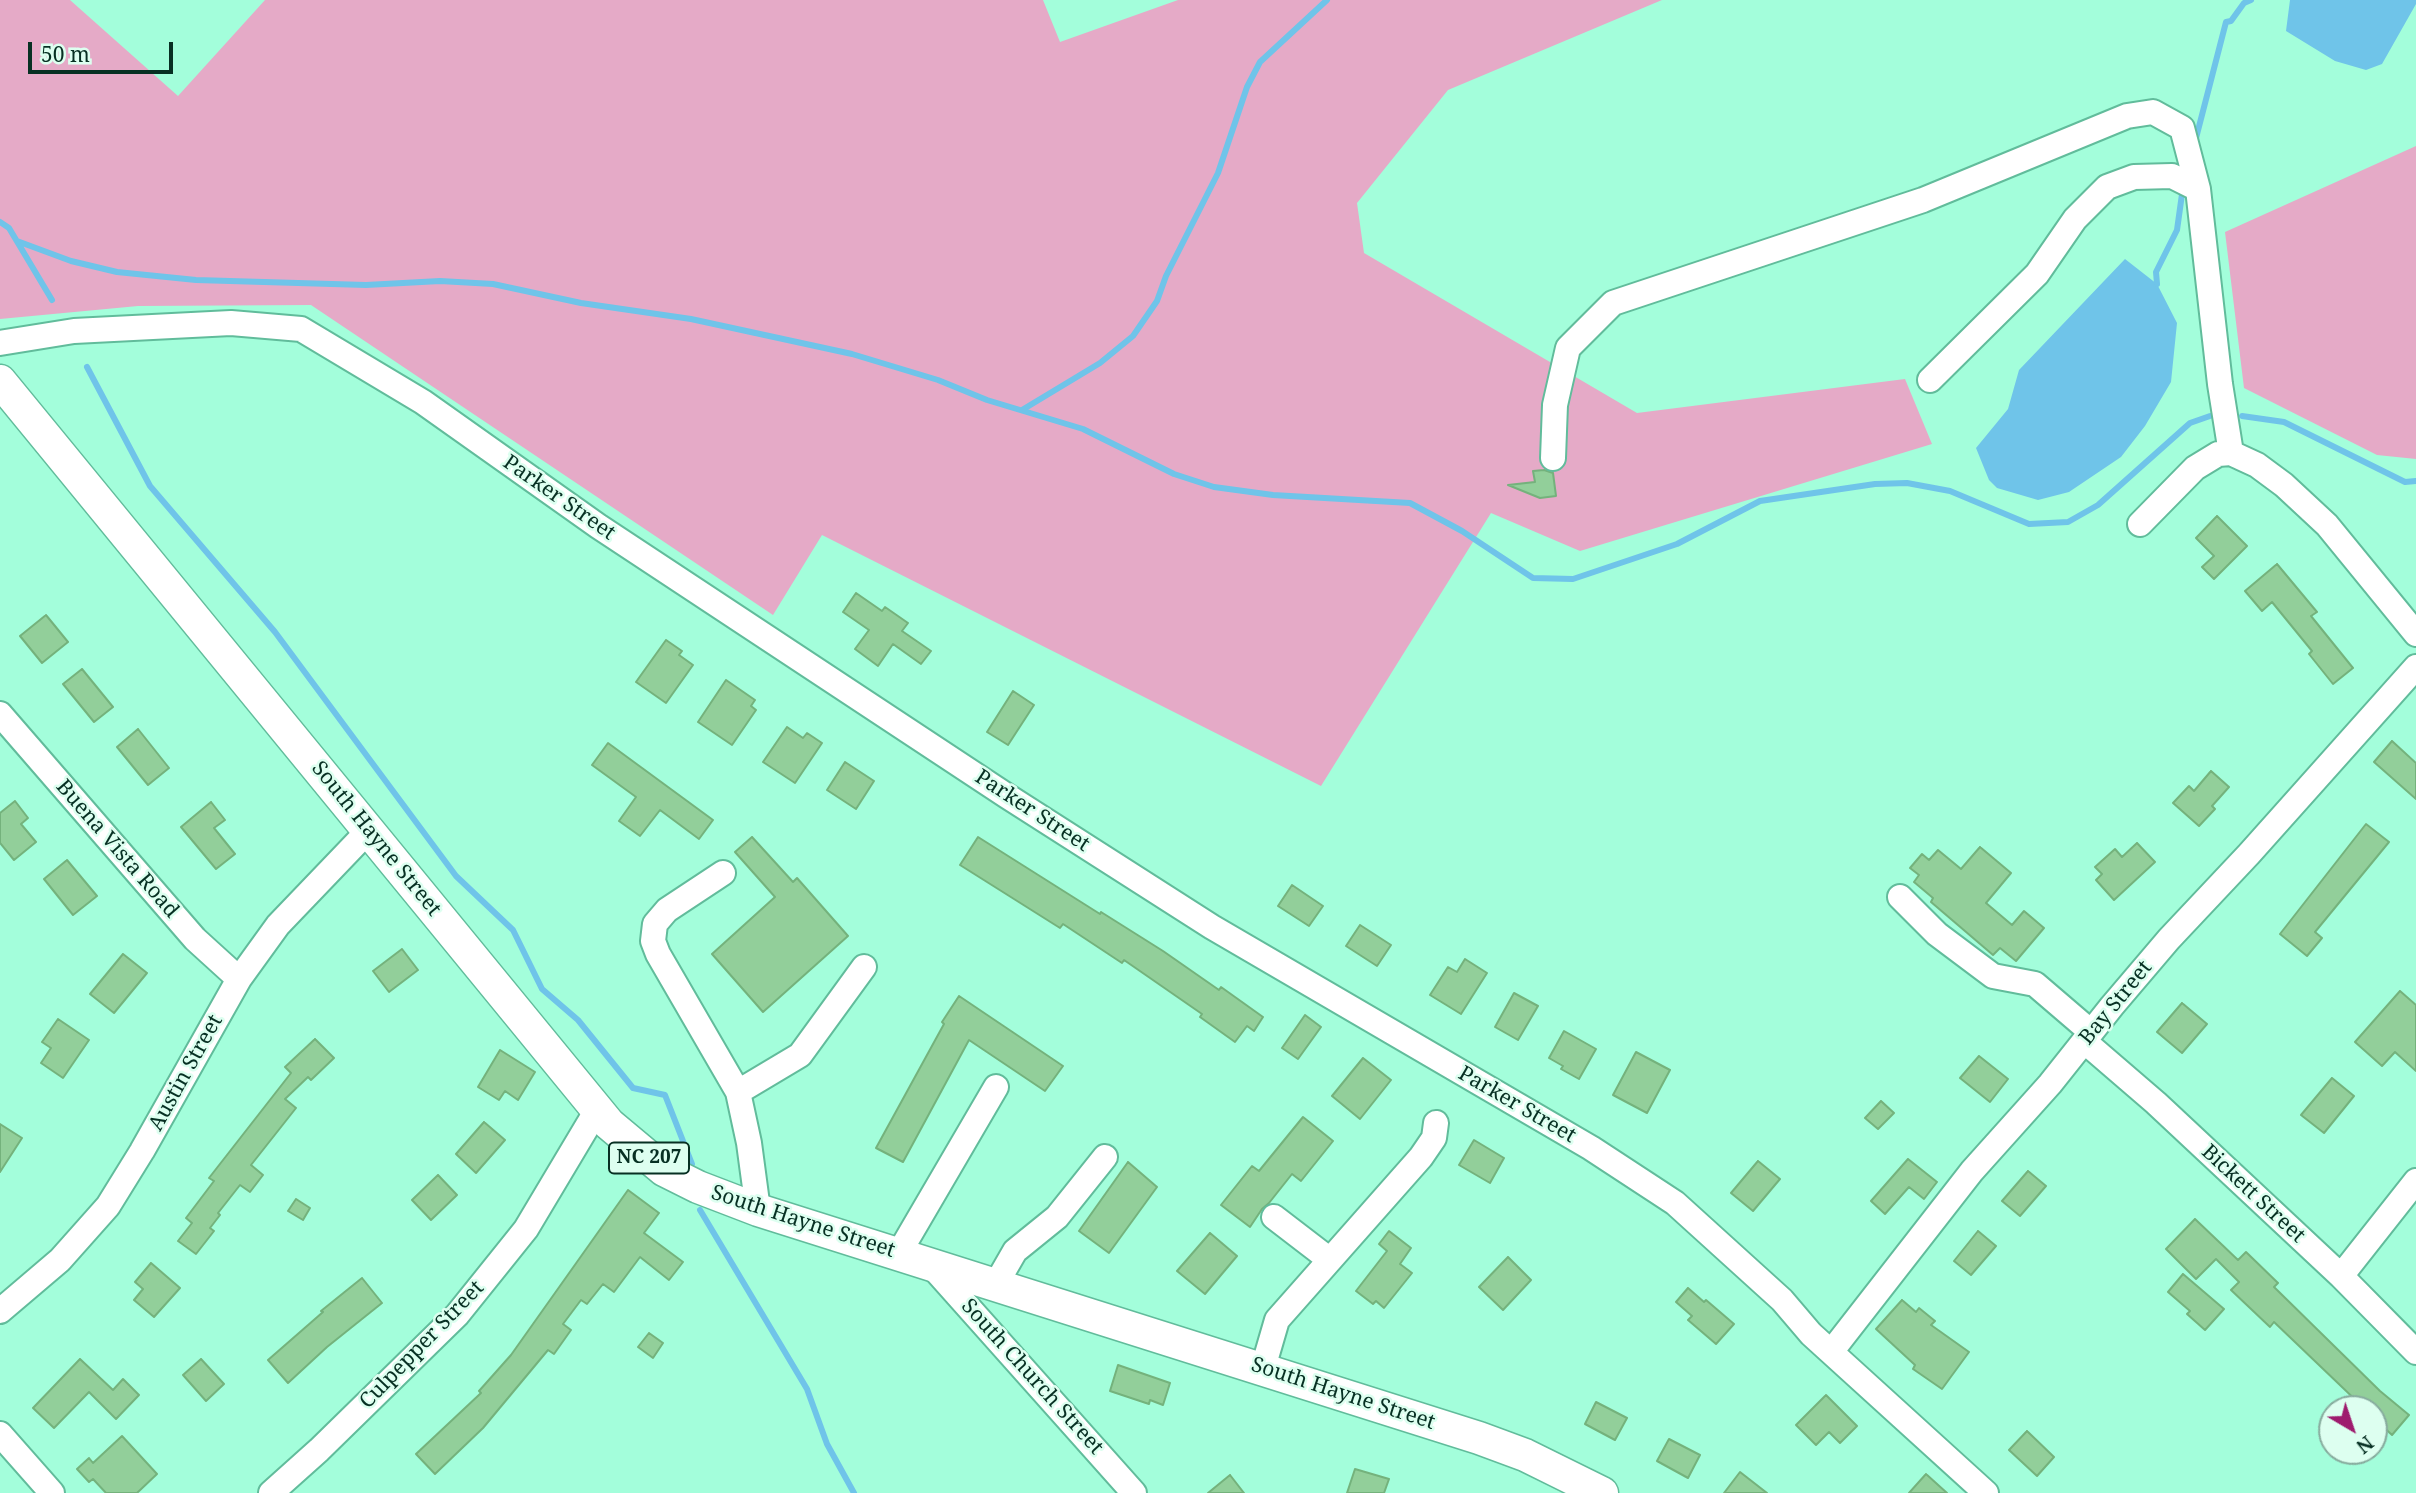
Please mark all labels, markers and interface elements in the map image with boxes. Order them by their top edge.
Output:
scale bar [32,28,177,72]
text: 50 m [41,40,90,68]
street label: Parker Street [498,450,620,546]
street label: South Hayne Street [306,757,446,921]
street label: Parker Street [970,765,1094,857]
street label: Buena Vista Road [50,775,184,923]
street label: Bay Street [2074,956,2158,1050]
street label: Austin Street [144,1011,228,1135]
street label: Parker Street [1454,1061,1580,1149]
street label: Bickett Street [2196,1140,2310,1248]
road number: NC 207 [609,1142,689,1174]
street label: South Hayne Street [708,1180,898,1264]
street label: Culpepper Street [355,1276,489,1414]
street label: South Church Street [956,1294,1108,1460]
street label: South Hayne Street [1248,1352,1438,1436]
north arrow [2318,1395,2388,1465]
text: N [2351,1430,2379,1460]

